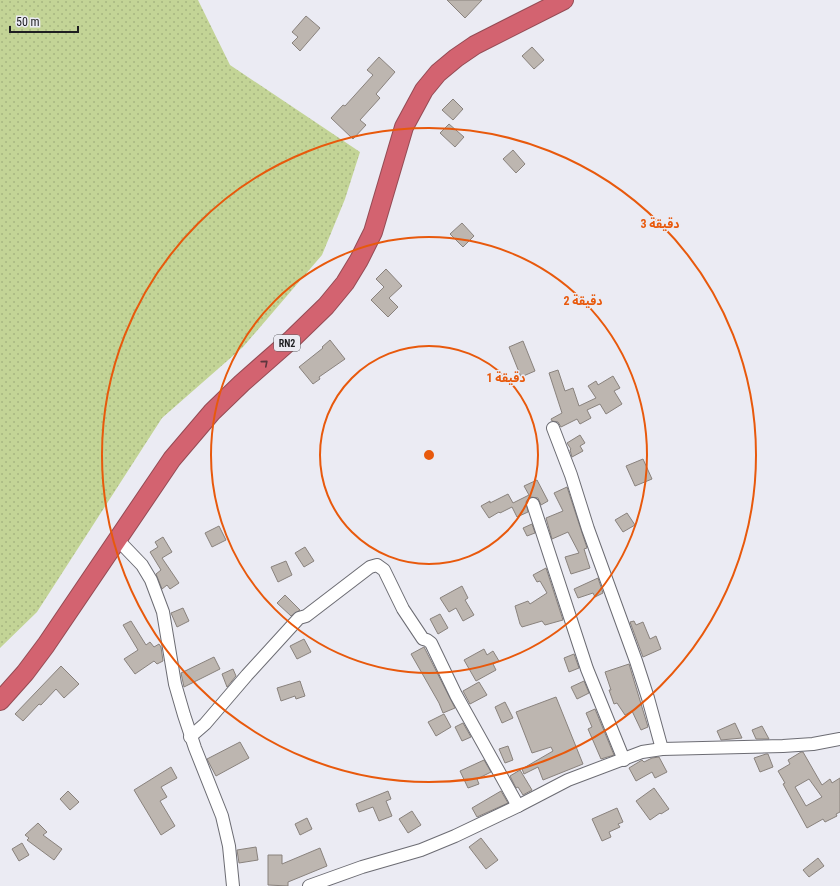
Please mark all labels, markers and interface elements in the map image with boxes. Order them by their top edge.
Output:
scale bar [10,8,78,34]
text: 50 m [16,15,40,29]
text: 3 دقيقة [640,217,680,231]
text: 2 دقيقة [563,294,603,308]
road number: RN2 [274,335,300,351]
one-way arrow [260,360,268,367]
text: 1 دقيقة [486,371,526,385]
centre of rings [422,448,436,462]

